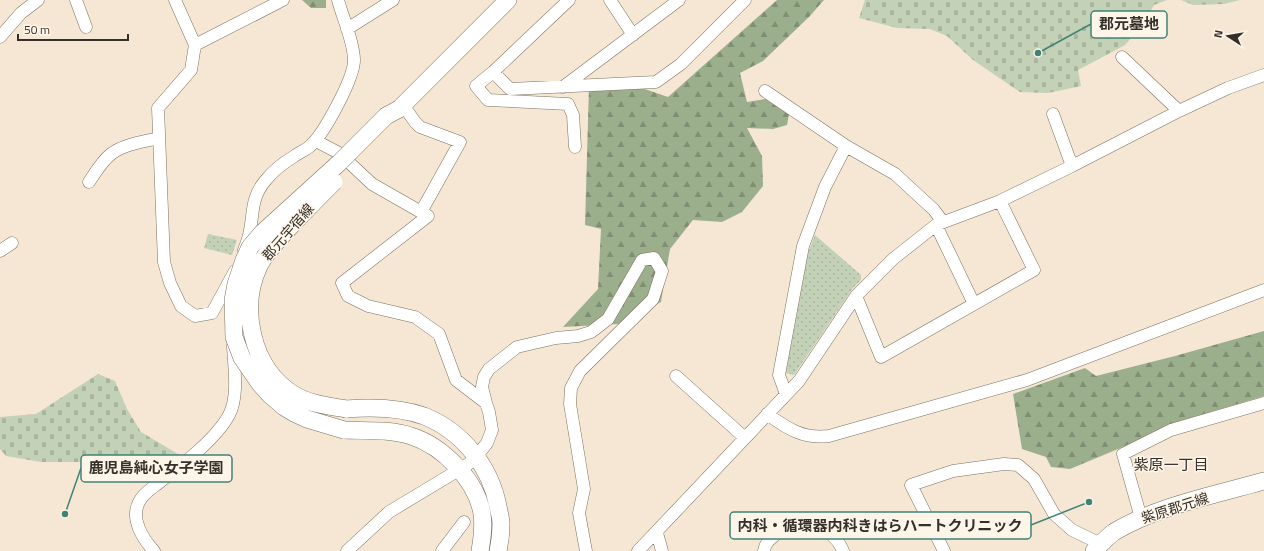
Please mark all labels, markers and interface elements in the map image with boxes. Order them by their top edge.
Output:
callout: 郡元墓地 [1091,11,1167,38]
text: 郡元墓地 [1099,12,1159,35]
scale bar [18,16,128,42]
north arrow [1208,16,1248,56]
text: 50 m [24,20,50,39]
text: N [1210,29,1227,39]
street label: 郡元宇宿線 [257,198,319,265]
district label: 紫原一丁目 [1133,453,1209,476]
callout: 鹿児島純心女子学園 [81,455,232,482]
text: 鹿児島純心女子学園 [88,456,224,479]
street label: 紫原郡元線 [1138,487,1211,528]
callout: 内科・循環器内科きはらハートクリニック [730,512,1031,539]
text: 内科・循環器内科きはらハートクリニック [737,514,1023,537]

